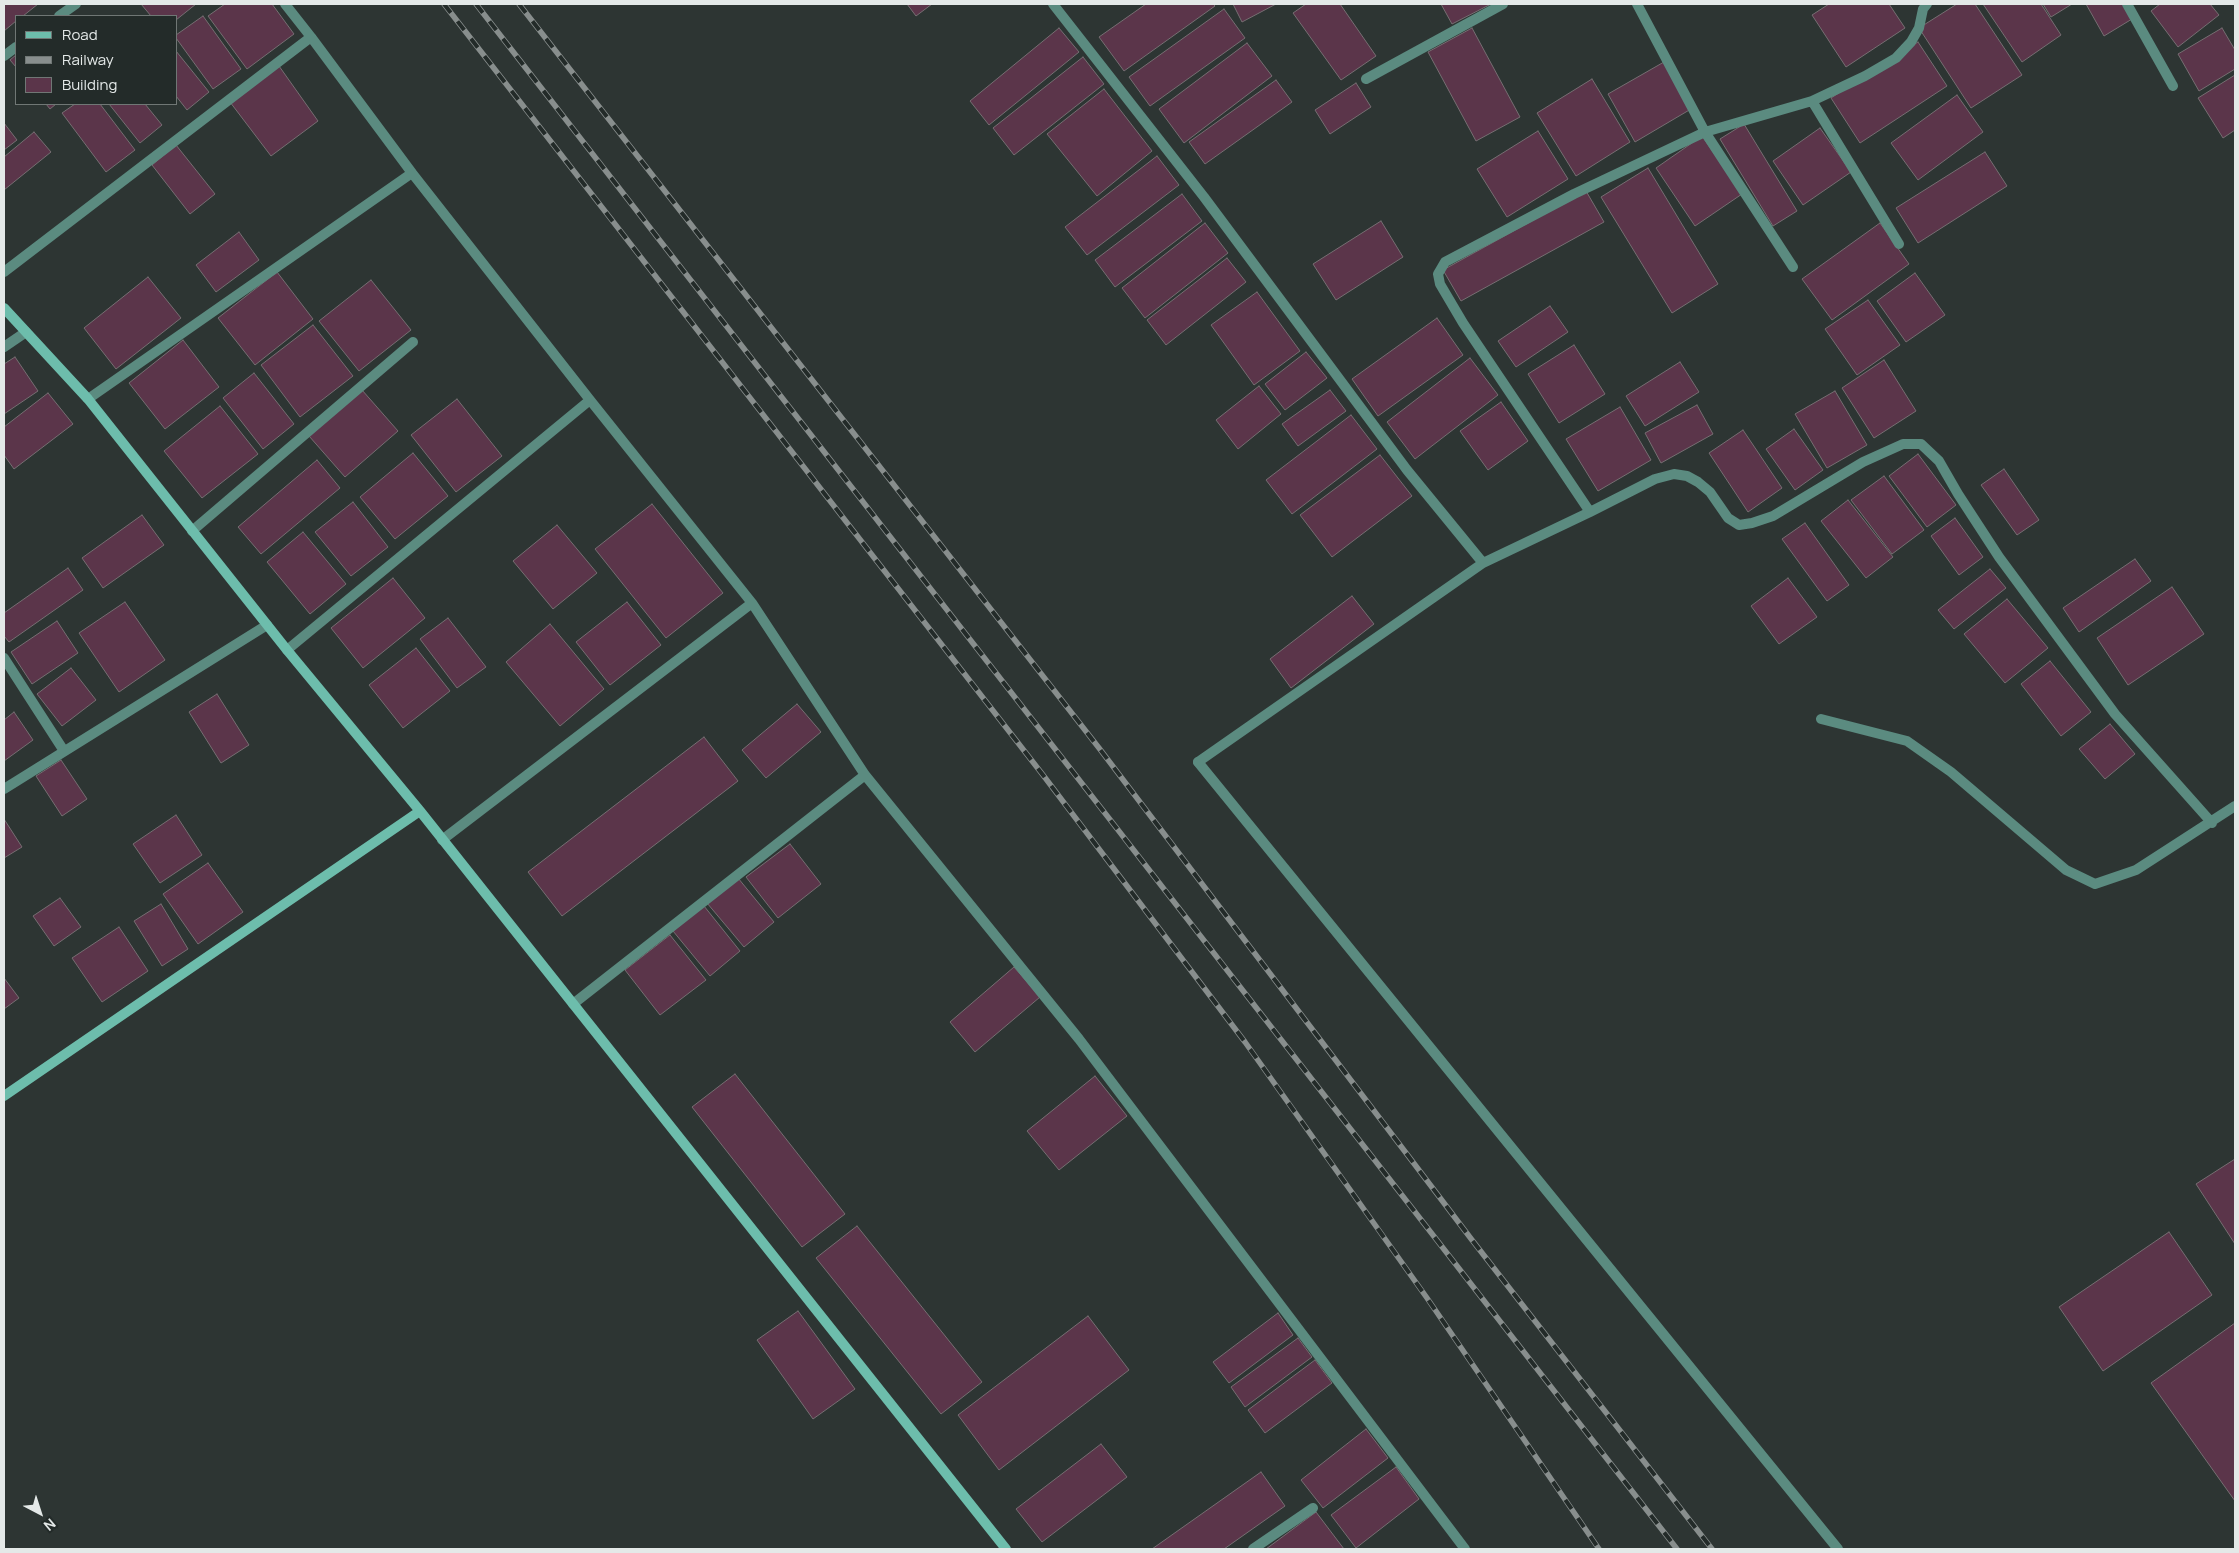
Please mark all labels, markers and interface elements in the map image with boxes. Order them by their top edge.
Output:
legend [15,15,178,105]
text: Road [62,24,98,45]
text: Railway [62,49,114,70]
text: Building [62,74,117,95]
north arrow [15,1488,65,1538]
text: N [40,1514,60,1535]

